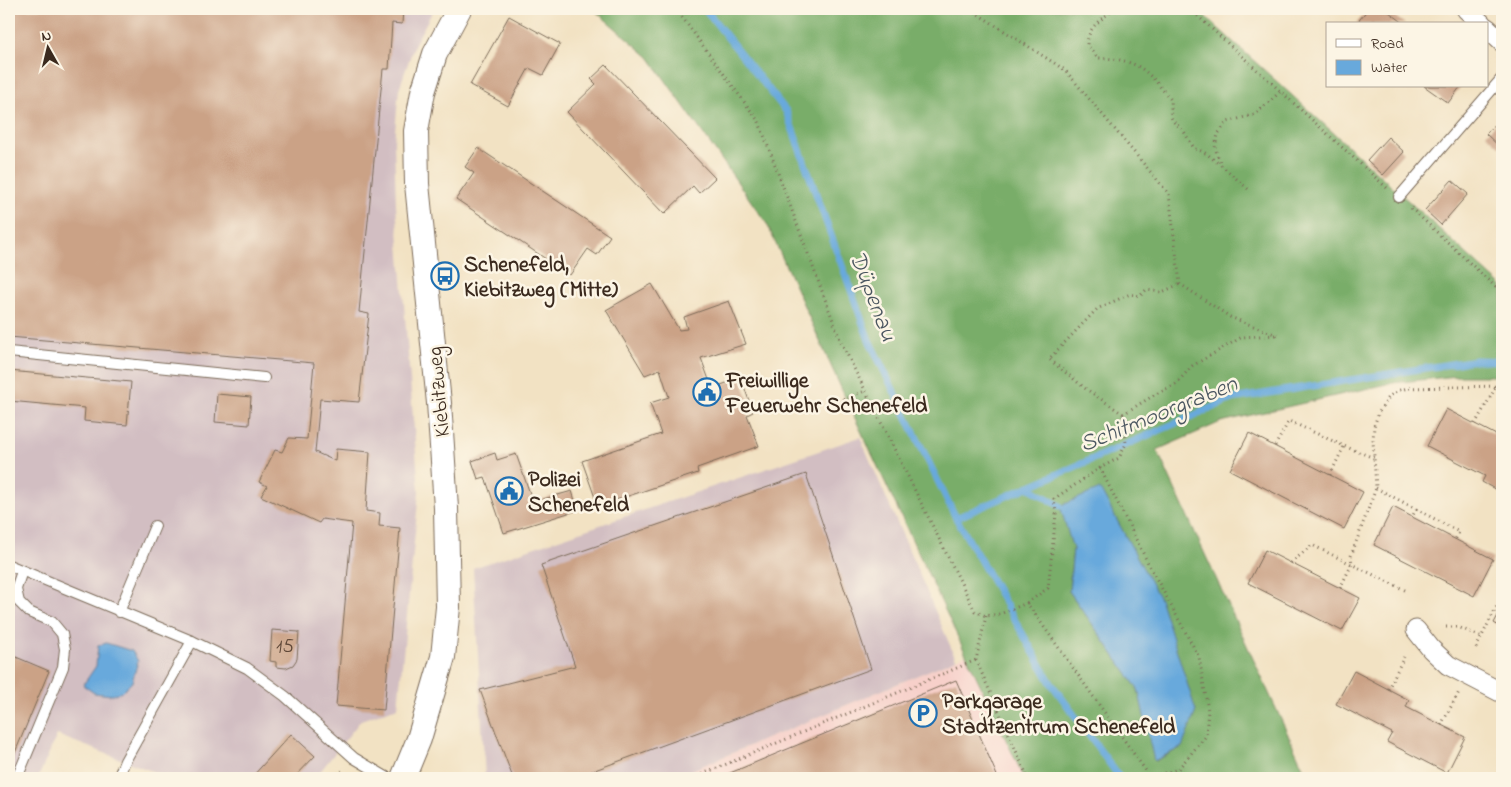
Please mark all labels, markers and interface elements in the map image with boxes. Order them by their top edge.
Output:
north arrow [22,22,72,72]
legend [1326,22,1488,88]
text: N [40,26,53,48]
text: Road [1371,33,1404,55]
text: Water [1371,57,1407,79]
water label: Düpenau [839,247,905,347]
place label: Schenefeld, Kiebitzweg (Mitte) [464,250,619,308]
bus stop icon: Schenefeld, Kiebitzweg (Mitte) [430,261,460,291]
street label: Kiebitzweg [420,345,461,438]
place label: Freiwillige Feuerwehr Schenefeld [725,366,928,423]
water label: Schitmoorgraben [1075,367,1244,463]
public building icon: Freiwillige Feuerwehr Schenefeld [692,377,722,407]
place label: Polizei Schenefeld [528,465,630,522]
public building icon: Polizei Schenefeld [494,476,524,506]
house number: 15 [276,633,294,662]
place label: Parkgarage Stadtzentrum Schenefeld [942,687,1176,744]
parking icon: Parkgarage Stadtzentrum Schenefeld [908,698,938,728]

